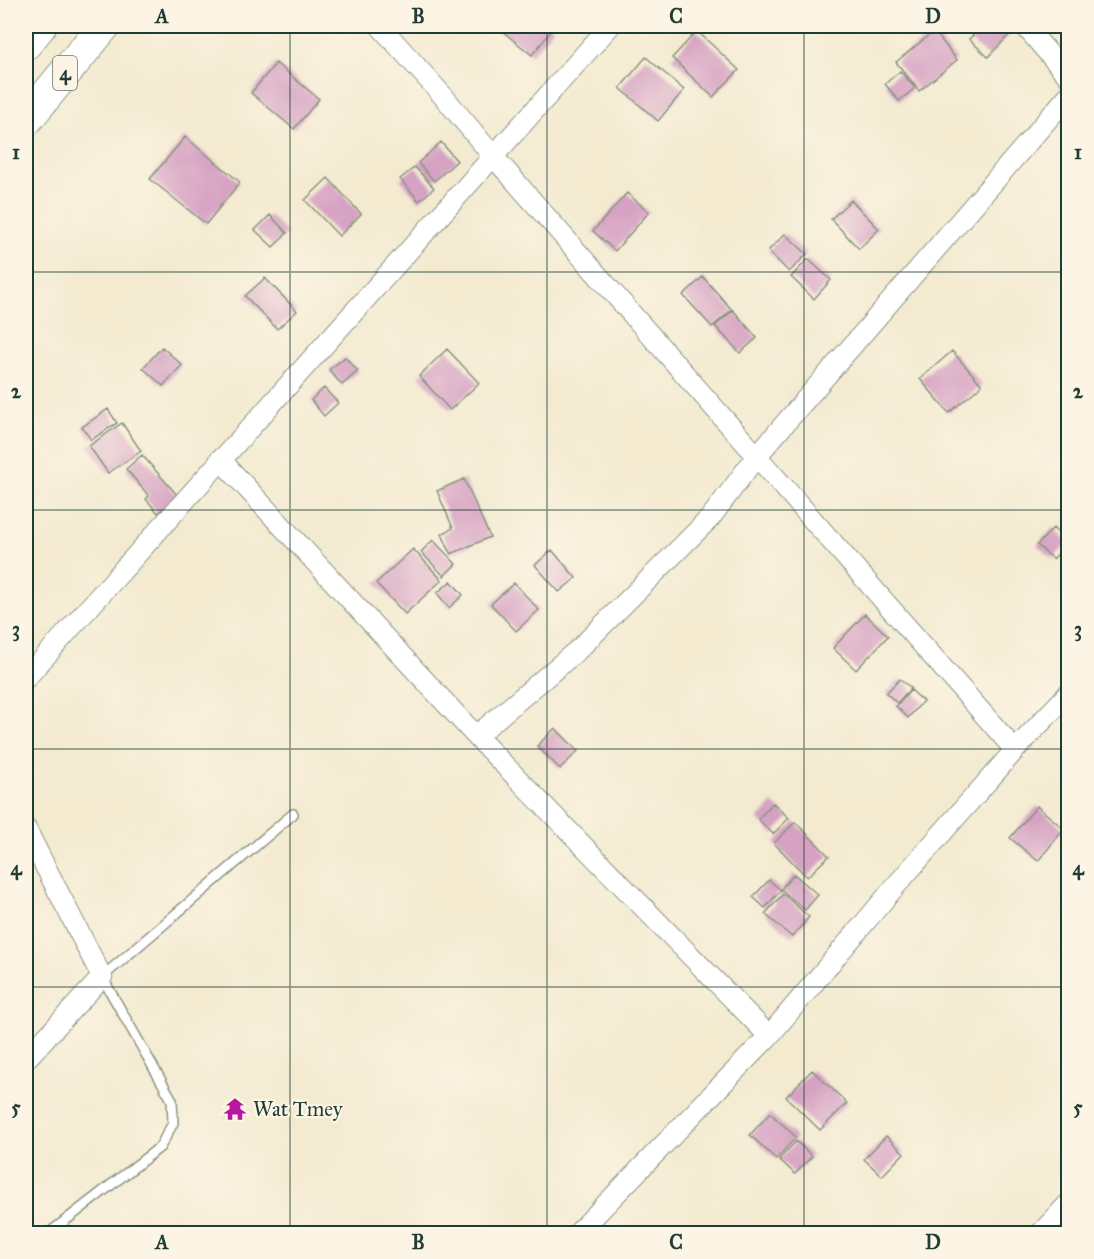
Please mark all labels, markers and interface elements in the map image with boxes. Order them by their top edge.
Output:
text: A [153,4,169,28]
text: B [411,4,425,28]
text: C [669,4,683,28]
text: D [925,4,941,28]
road number: 4 [53,56,77,90]
text: 1 [12,140,20,164]
text: 1 [1074,140,1082,164]
text: 2 [11,379,22,403]
text: 2 [1073,379,1084,403]
text: 3 [12,617,20,642]
text: 3 [1074,617,1082,642]
text: 4 [10,856,22,881]
text: 4 [1072,856,1084,881]
text: 5 [11,1095,21,1119]
text: 5 [1073,1095,1083,1119]
temple icon: Wat Tmey [222,1096,248,1122]
place label: Wat Tmey [253,1096,344,1122]
text: A [153,1230,169,1254]
text: B [411,1230,425,1254]
text: C [669,1230,683,1254]
text: D [925,1230,941,1254]

